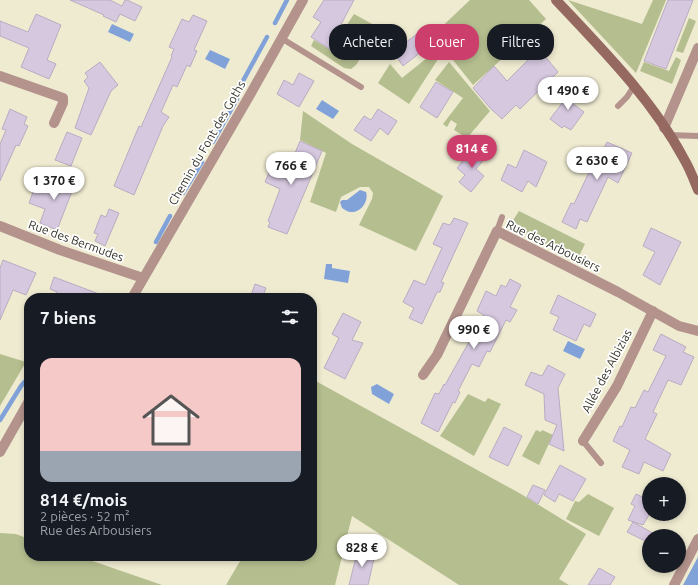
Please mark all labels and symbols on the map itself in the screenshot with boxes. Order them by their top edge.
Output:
pin: 1 490 € [531,77,605,111]
street label: Chemin du Font des Goths [166,78,248,207]
pin: 814 € [444,135,500,169]
pin: 2 630 € [560,147,634,181]
pin: 766 € [263,152,319,186]
pin: 1 370 € [17,167,91,201]
street label: Rue des Bermudes [27,217,125,264]
street label: Rue des Arbousiers [504,217,602,274]
pin: 990 € [446,316,502,350]
street label: Allée des Albizias [579,327,634,415]
pin: 828 € [334,534,390,568]

